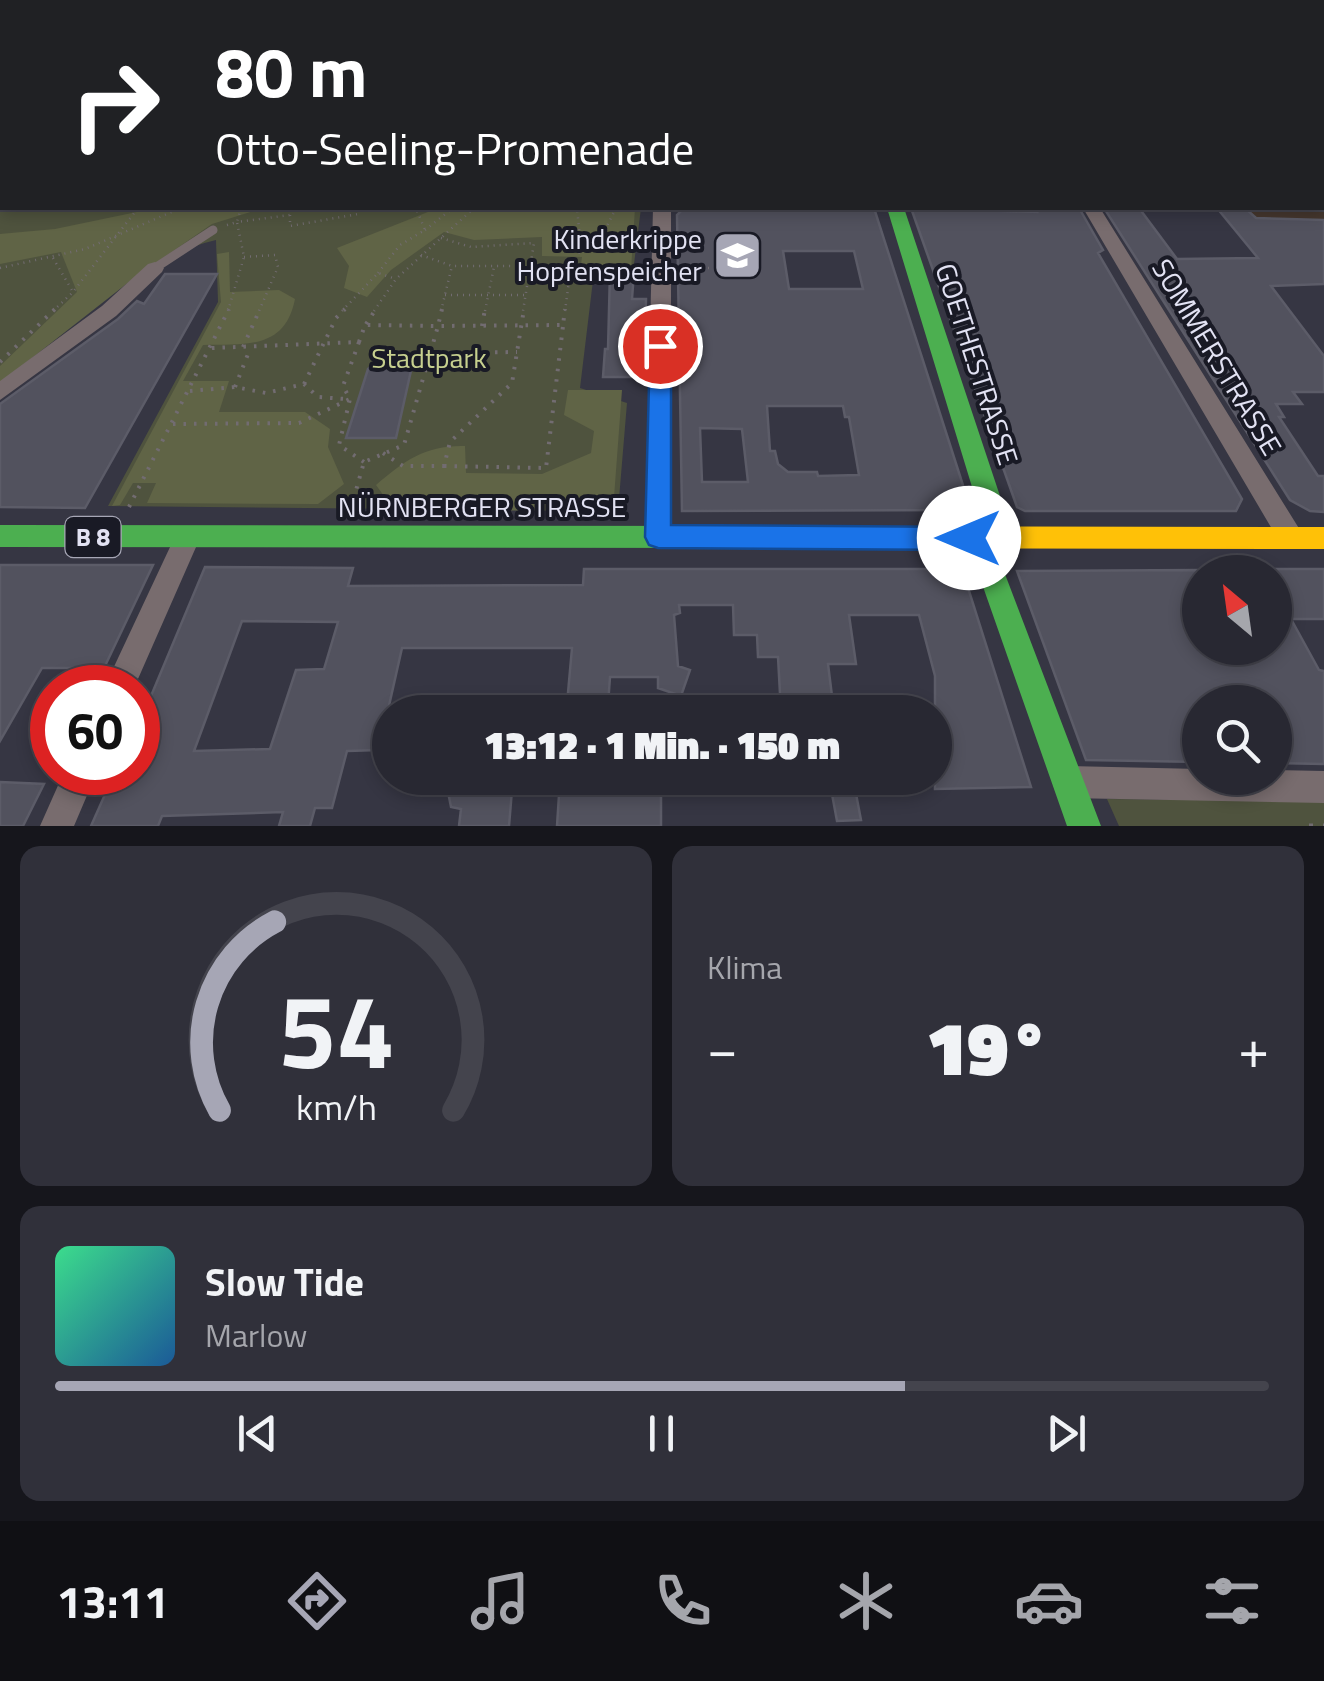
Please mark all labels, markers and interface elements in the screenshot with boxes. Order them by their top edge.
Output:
text: 80 m [215,18,368,124]
icon: right [50,40,180,170]
text: Otto-Seeling-Promenade [215,114,694,182]
place label: Kinderkrippe Hopfenspeicher [516,217,702,292]
school or university icon: Kinderkrippe Hopfenspeicher [711,229,763,281]
street label: SOMMERSTRASSE [1142,250,1293,463]
street label: GOETHESTRASSE [925,258,1030,470]
pin [618,304,703,389]
icon: arrive [633,319,688,374]
park label: Stadtpark [371,336,487,379]
street label: NÜRNBERGER STRASSE [338,485,626,528]
position arrow [917,486,1021,590]
road number: B 8 [66,517,120,557]
north arrow [1182,555,1292,665]
map controls [1182,555,1292,795]
speed limit sign: 60 [30,665,160,795]
button: search [1182,685,1292,795]
text: 13:12 · 1 Min. · 150 m [484,716,840,774]
text: Klima [707,943,782,991]
text: 54 [278,950,394,1108]
text: 19° [926,990,1050,1104]
text: − [707,1006,738,1089]
text: + [1238,1006,1269,1089]
text: km/h [296,1079,376,1134]
text: Slow Tide [205,1253,364,1311]
text: Marlow [205,1311,308,1359]
icon: previous [230,1406,285,1461]
icon: pause [634,1406,689,1461]
icon: next [1039,1406,1094,1461]
icon: directions [282,1566,352,1636]
icon: music [465,1566,535,1636]
icon: phone [648,1566,718,1636]
icon: climate [831,1566,901,1636]
icon: car [1014,1566,1084,1636]
icon: filters [1197,1566,1267,1636]
text: 13:11 [57,1567,169,1635]

